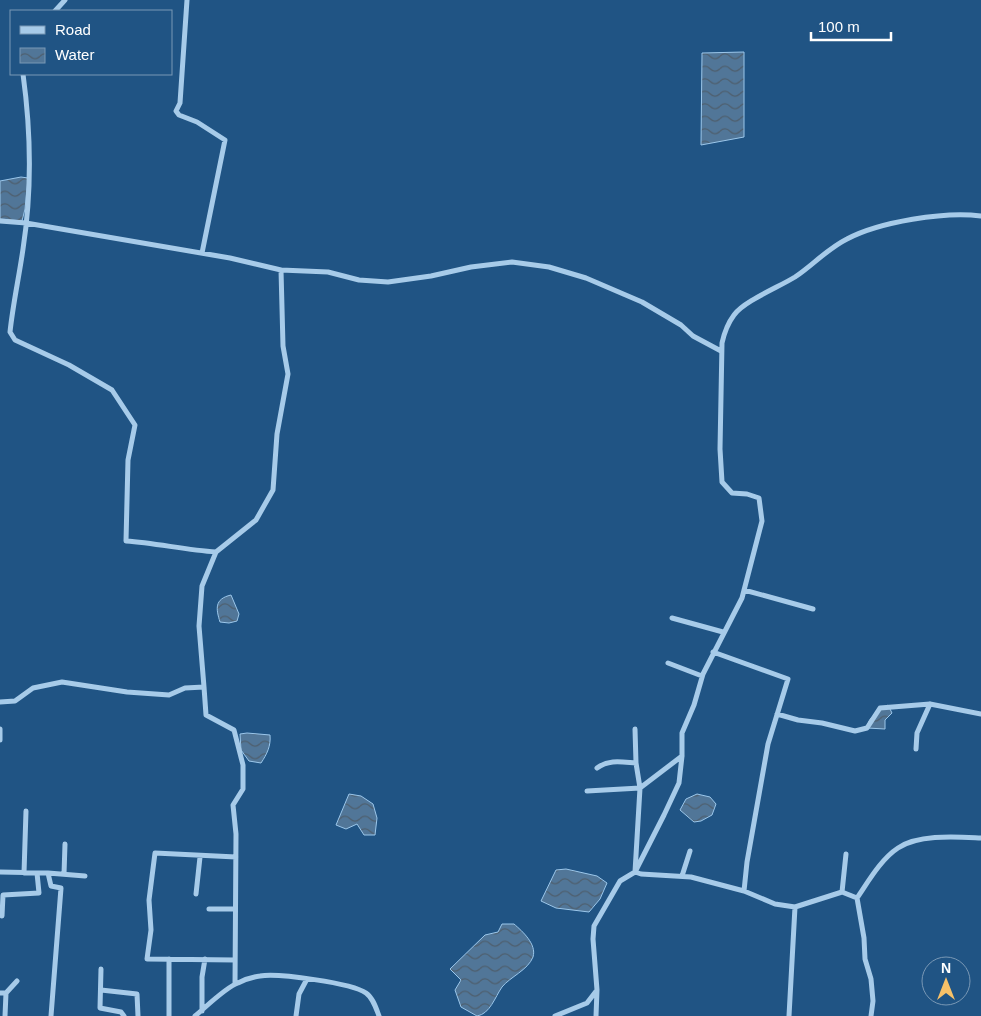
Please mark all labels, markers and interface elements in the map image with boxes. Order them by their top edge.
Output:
legend [10,10,172,75]
scale bar [811,10,891,42]
text: 100 m [818,18,860,35]
text: Road [55,21,91,38]
text: Water [55,46,94,63]
north arrow [921,956,971,1006]
text: N [941,960,951,976]

